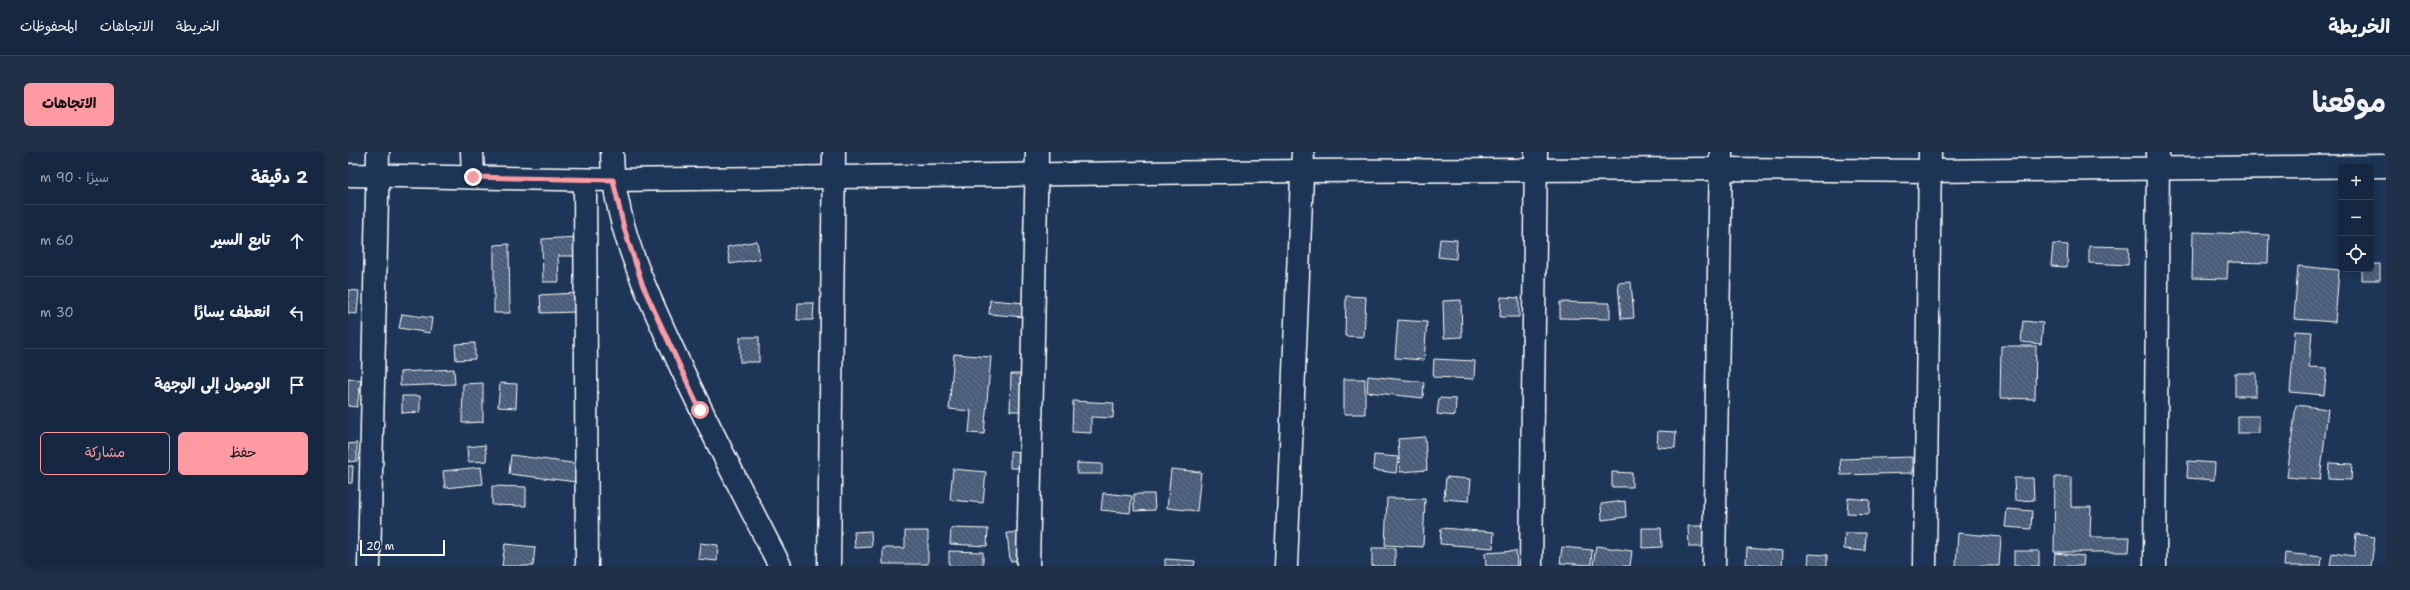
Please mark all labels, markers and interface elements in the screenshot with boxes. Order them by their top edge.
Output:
text: الخريطة [2328,14,2390,39]
text: المحفوظات [20,17,78,35]
text: الاتجاهات [100,17,154,35]
text: الخريطة [176,17,219,35]
button: الاتجاهات [24,83,114,126]
text: موقعنا [2312,83,2386,121]
map controls [2338,164,2374,272]
button: + [2338,164,2374,200]
text: 2 دقيقة [251,166,308,188]
route end [464,168,482,186]
text: سيرًا · 90 m [40,169,109,186]
button: − [2338,200,2374,236]
text: تابع السير [211,230,270,250]
icon: ahead [286,230,308,252]
text: 60 m [40,232,74,249]
button: locate [2338,236,2374,272]
text: انعطف يسارًا [194,302,270,322]
icon: left [286,302,308,324]
text: 30 m [40,304,74,321]
text: الوصول إلى الوجهة [154,374,270,394]
icon: arrive [286,374,308,396]
route start [691,401,709,419]
button: مشاركة [40,432,170,475]
button: حفظ [178,432,308,475]
scale bar [360,538,445,557]
text: 20 m [366,539,394,554]

